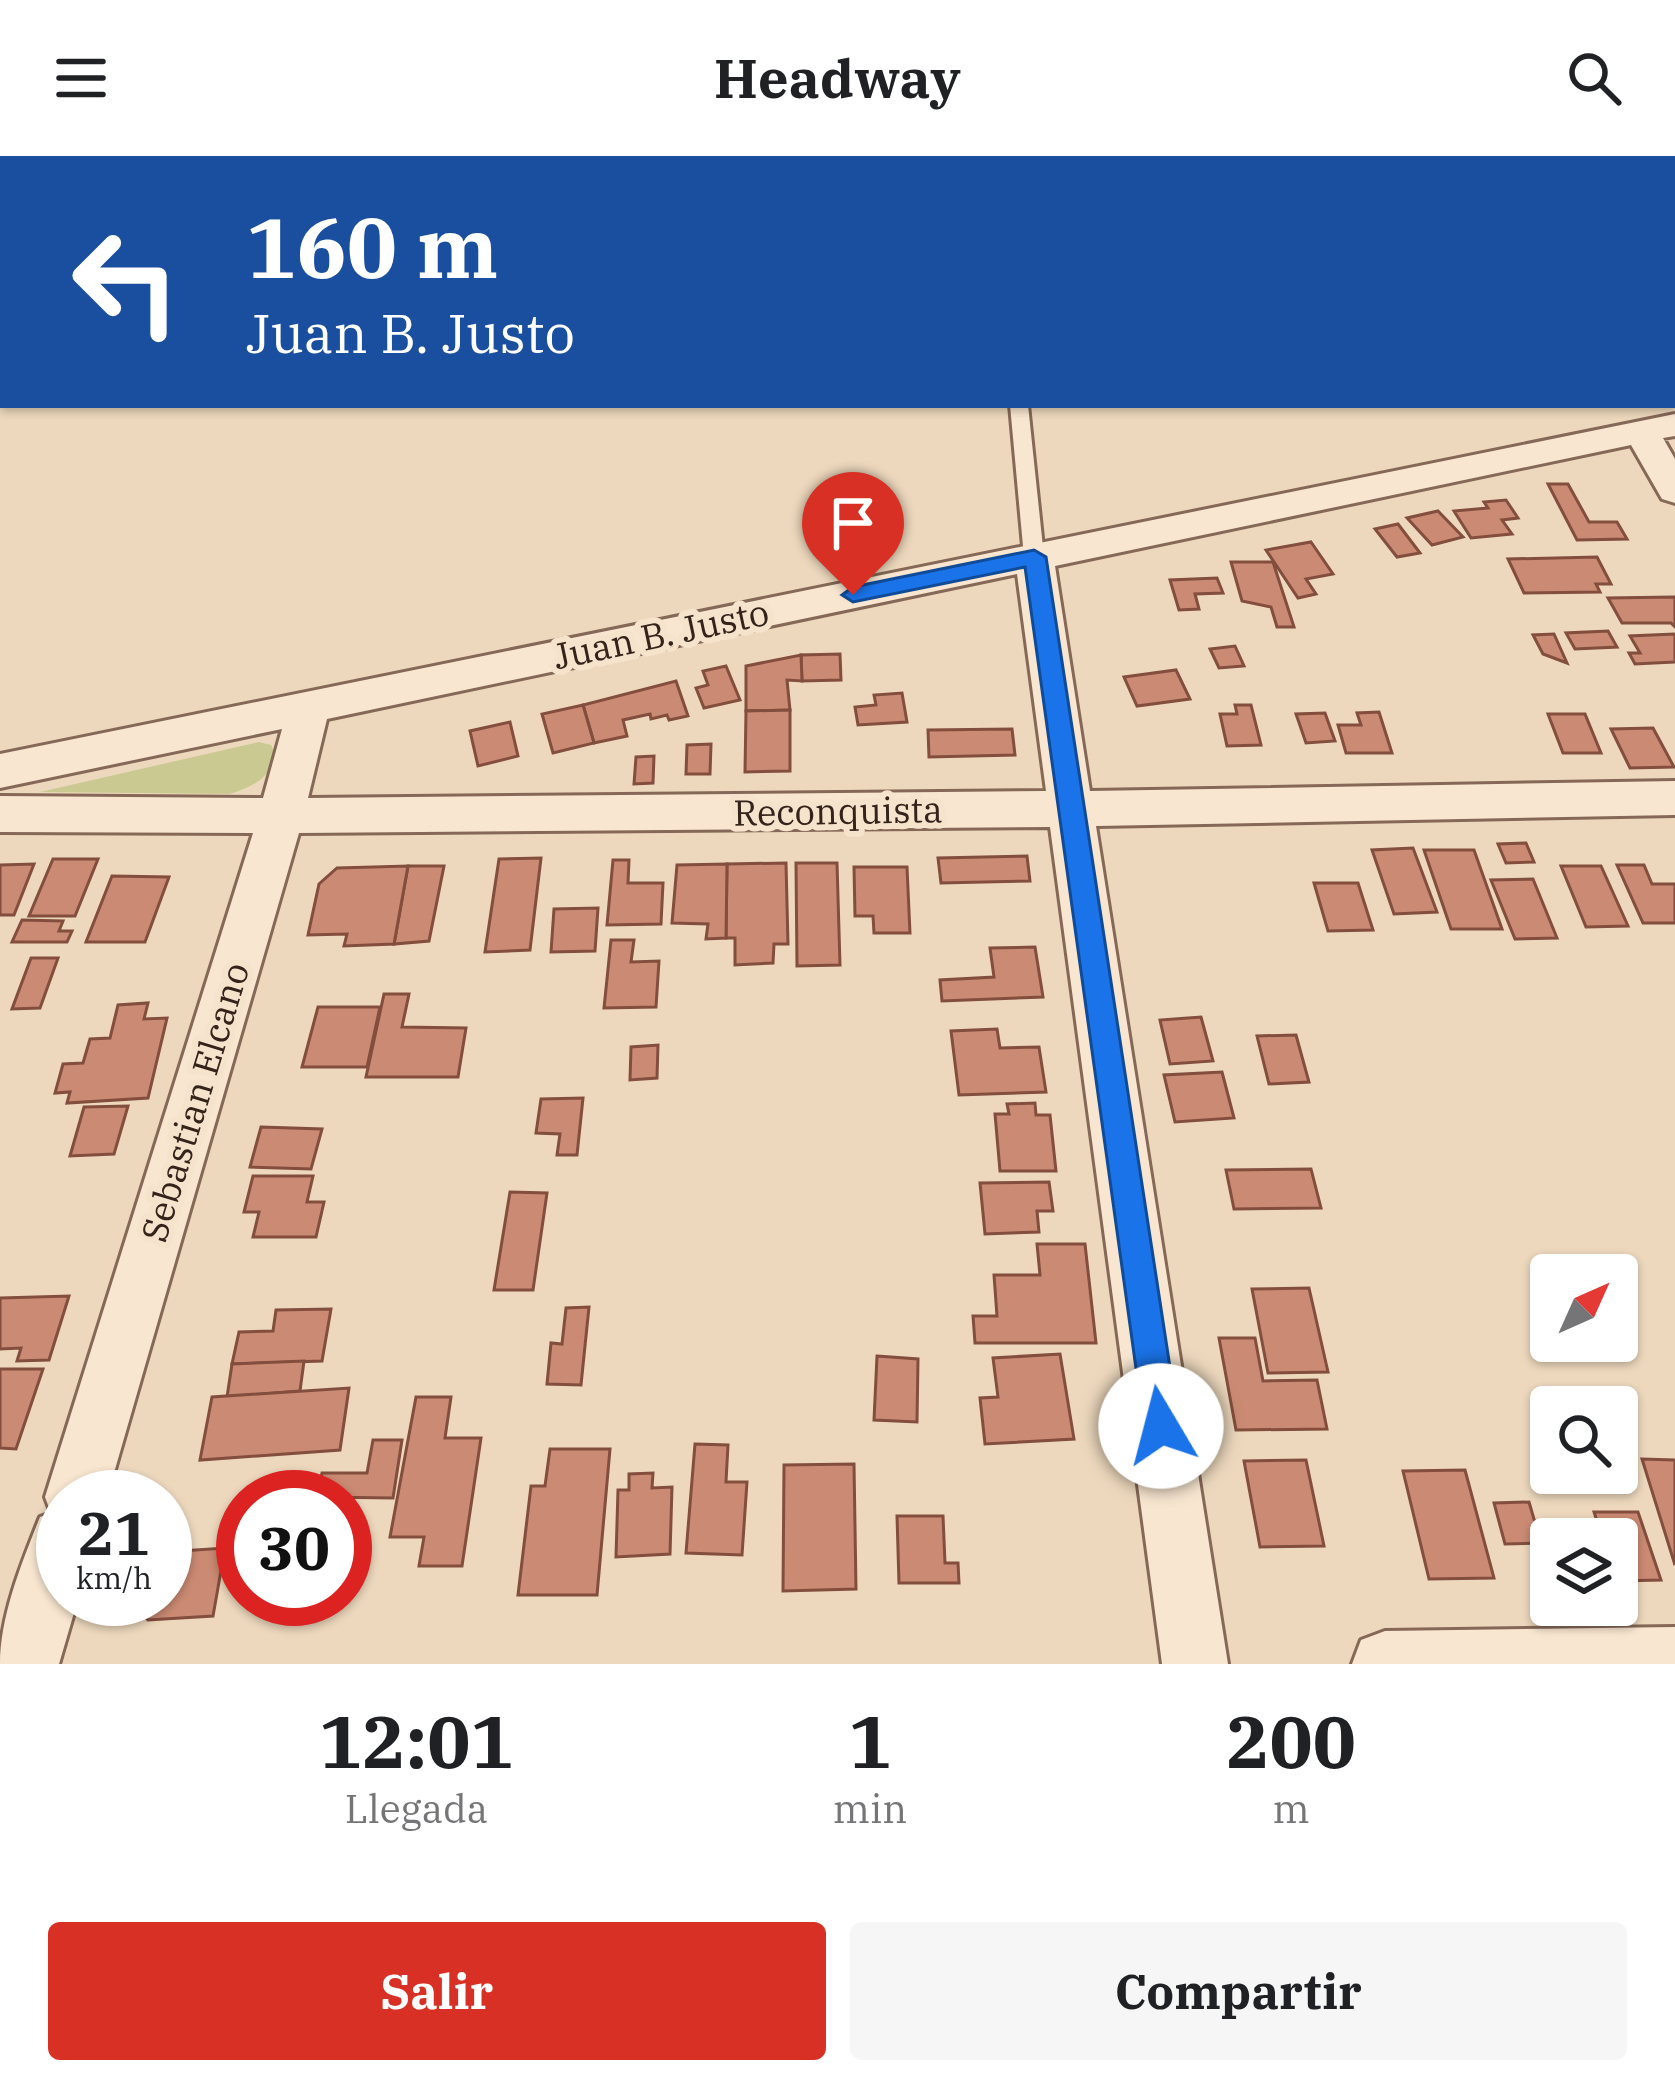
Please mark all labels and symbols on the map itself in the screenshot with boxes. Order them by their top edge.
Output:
pin [802,472,904,595]
street label: Juan B. Justo [549,588,773,679]
street label: Reconquista [733,785,943,836]
street label: Sebastian Elcano [130,956,259,1247]
north arrow [1530,1254,1638,1362]
position arrow [1098,1363,1224,1489]
speed limit sign: 30 [216,1470,372,1626]

